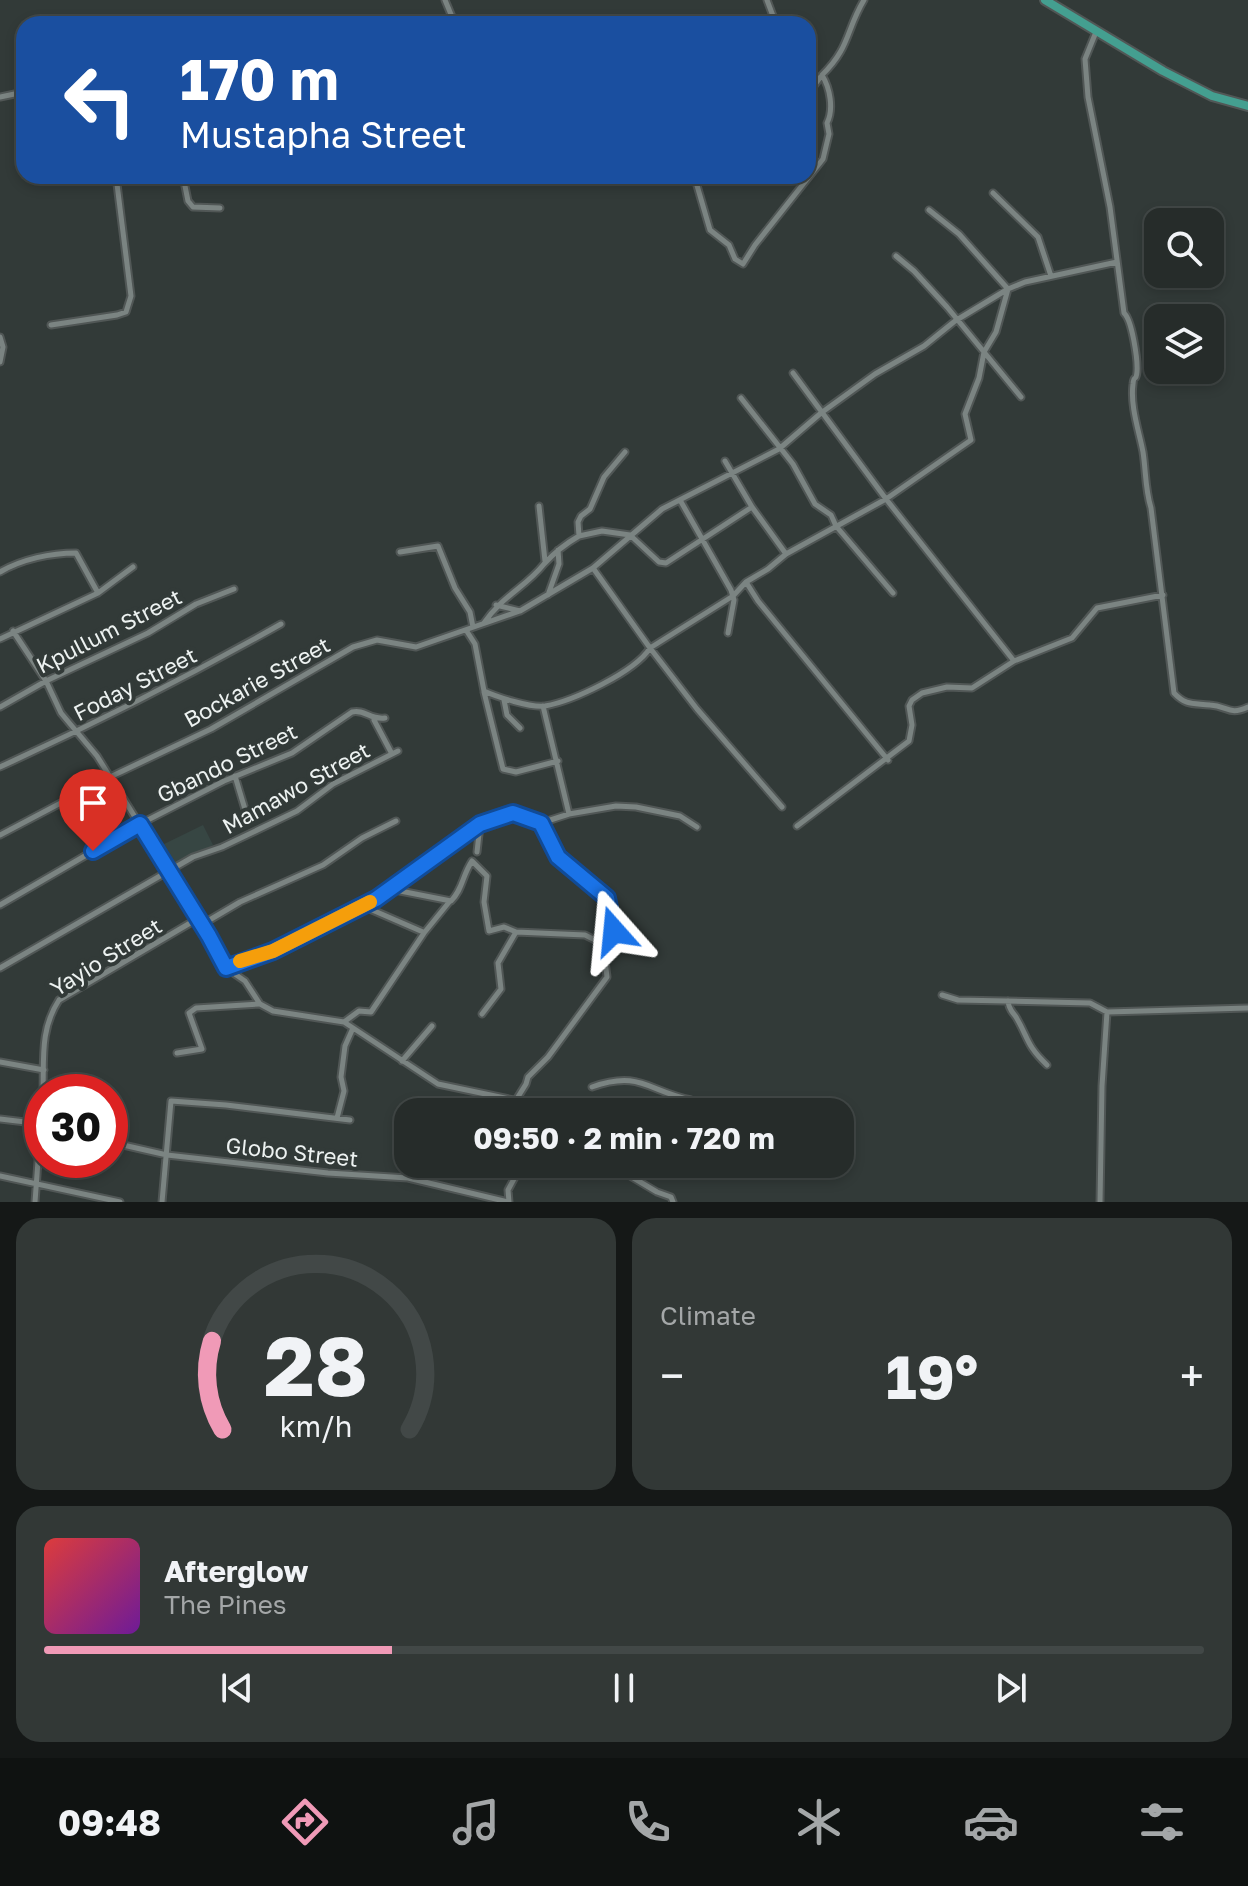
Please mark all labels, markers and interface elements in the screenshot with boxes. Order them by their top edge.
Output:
text: 170 m [180,45,339,112]
icon: left [48,48,152,152]
text: Mustapha Street [180,113,467,156]
map controls [1144,208,1224,384]
button: search [1144,208,1224,288]
button: layers [1144,304,1224,384]
street label: Kpullum Street [32,582,186,679]
street label: Bockarie Street [179,630,334,733]
street label: Foday Street [69,641,201,726]
street label: Gbando Street [152,717,301,808]
street label: Mamawo Street [217,736,374,839]
pin [59,769,127,851]
icon: arrive [71,781,115,825]
position arrow [572,889,656,973]
street label: Yayio Street [45,912,166,1002]
speed limit sign: 30 [24,1074,128,1178]
text: 09:50 · 2 min · 720 m [473,1120,775,1156]
street label: Globo Street [225,1131,360,1172]
text: Climate [660,1300,756,1331]
text: 28 [264,1314,368,1414]
text: 19° [886,1340,978,1412]
text: − [660,1349,684,1402]
text: + [1180,1349,1204,1402]
text: km/h [280,1409,352,1443]
text: Afterglow [164,1553,308,1589]
text: The Pines [164,1589,287,1620]
icon: previous [215,1666,259,1710]
icon: pause [602,1666,646,1710]
icon: next [989,1666,1033,1710]
icon: directions [277,1794,333,1850]
icon: music [448,1794,504,1850]
icon: phone [620,1794,676,1850]
icon: climate [791,1794,847,1850]
icon: car [963,1794,1019,1850]
icon: filters [1134,1794,1190,1850]
text: 09:48 [58,1801,161,1844]

